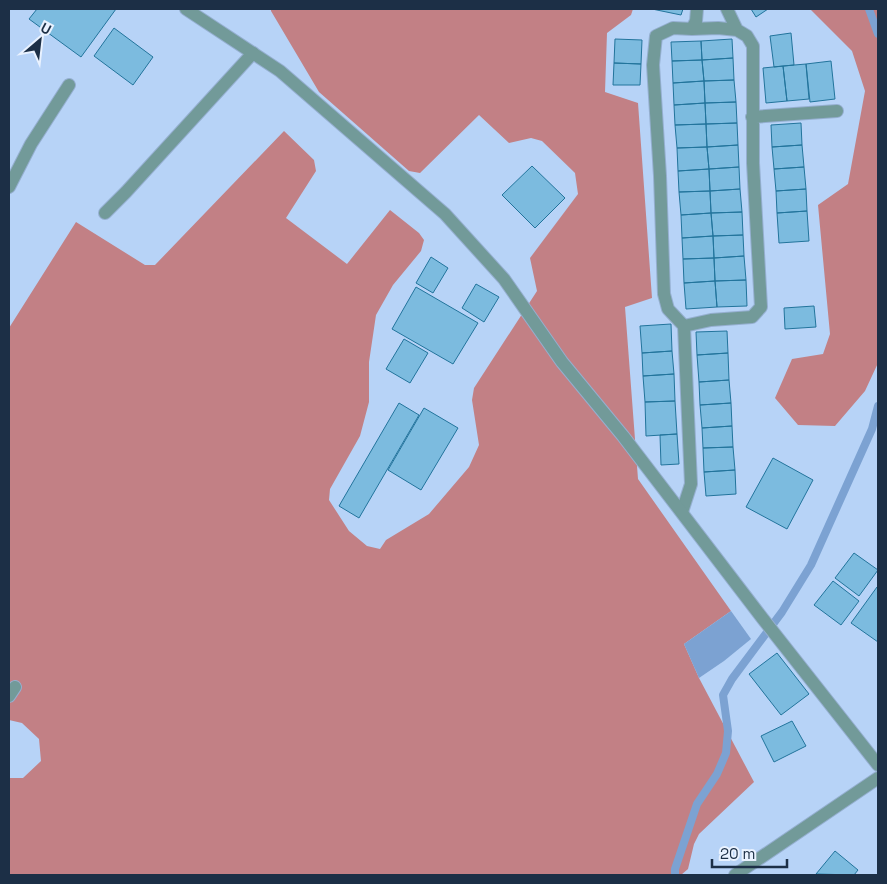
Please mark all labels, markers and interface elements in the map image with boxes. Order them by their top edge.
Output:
north arrow [15,15,65,65]
text: U [38,18,54,39]
scale bar [712,836,787,868]
text: 20 m [720,844,755,863]

